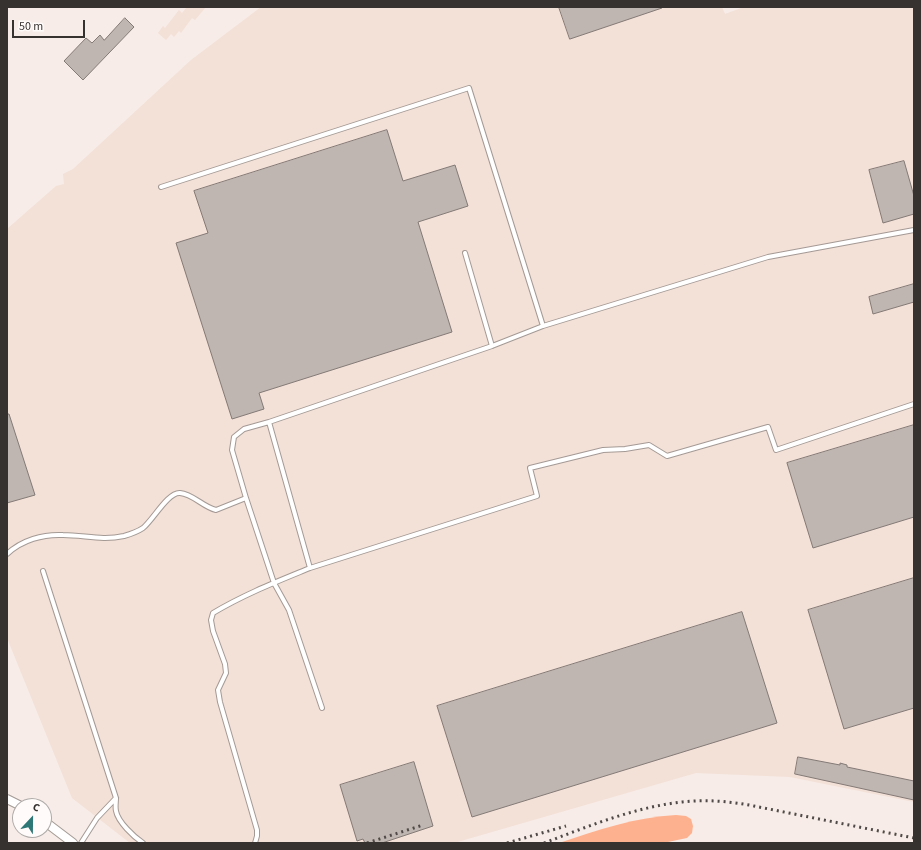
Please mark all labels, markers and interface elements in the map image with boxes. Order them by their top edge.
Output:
scale bar [14,12,87,38]
text: 50 m [19,18,43,35]
north arrow [12,798,52,838]
text: С [31,799,42,815]

